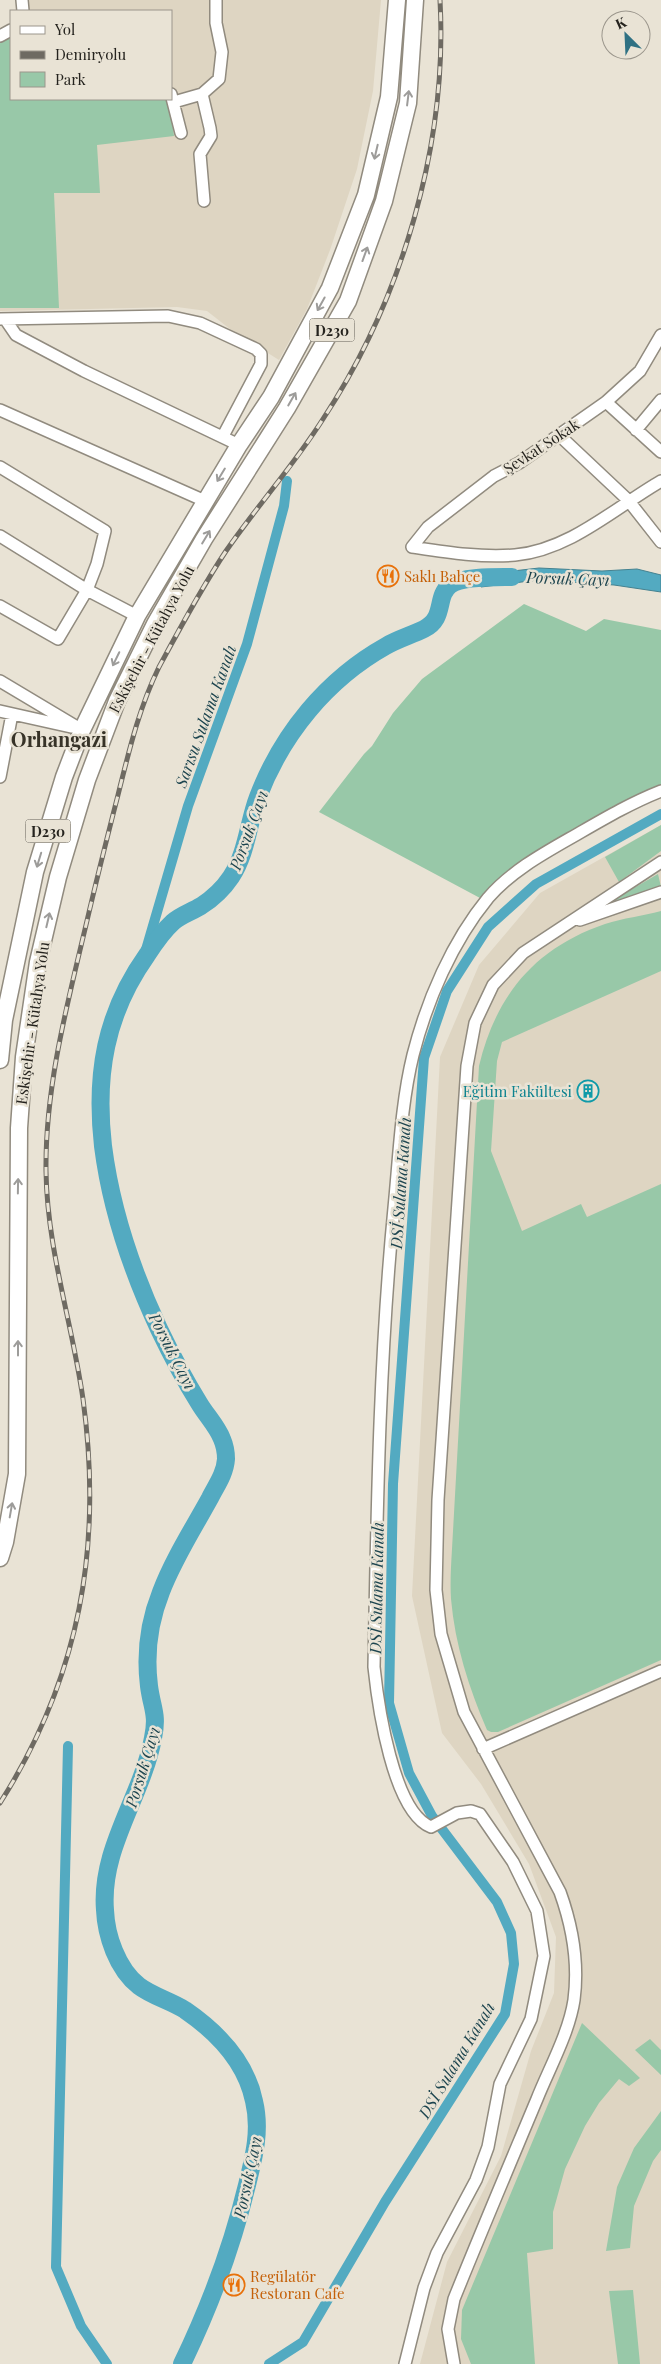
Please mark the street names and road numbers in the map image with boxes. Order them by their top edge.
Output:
road number: D230 [310,318,354,342]
street label: Şevkat Sokak [499,414,584,478]
street label: Eskişehir - Kütahya Yolu [104,562,199,716]
road number: D230 [26,819,70,842]
street label: Eskişehir - Kütahya Yolu [11,940,53,1106]

